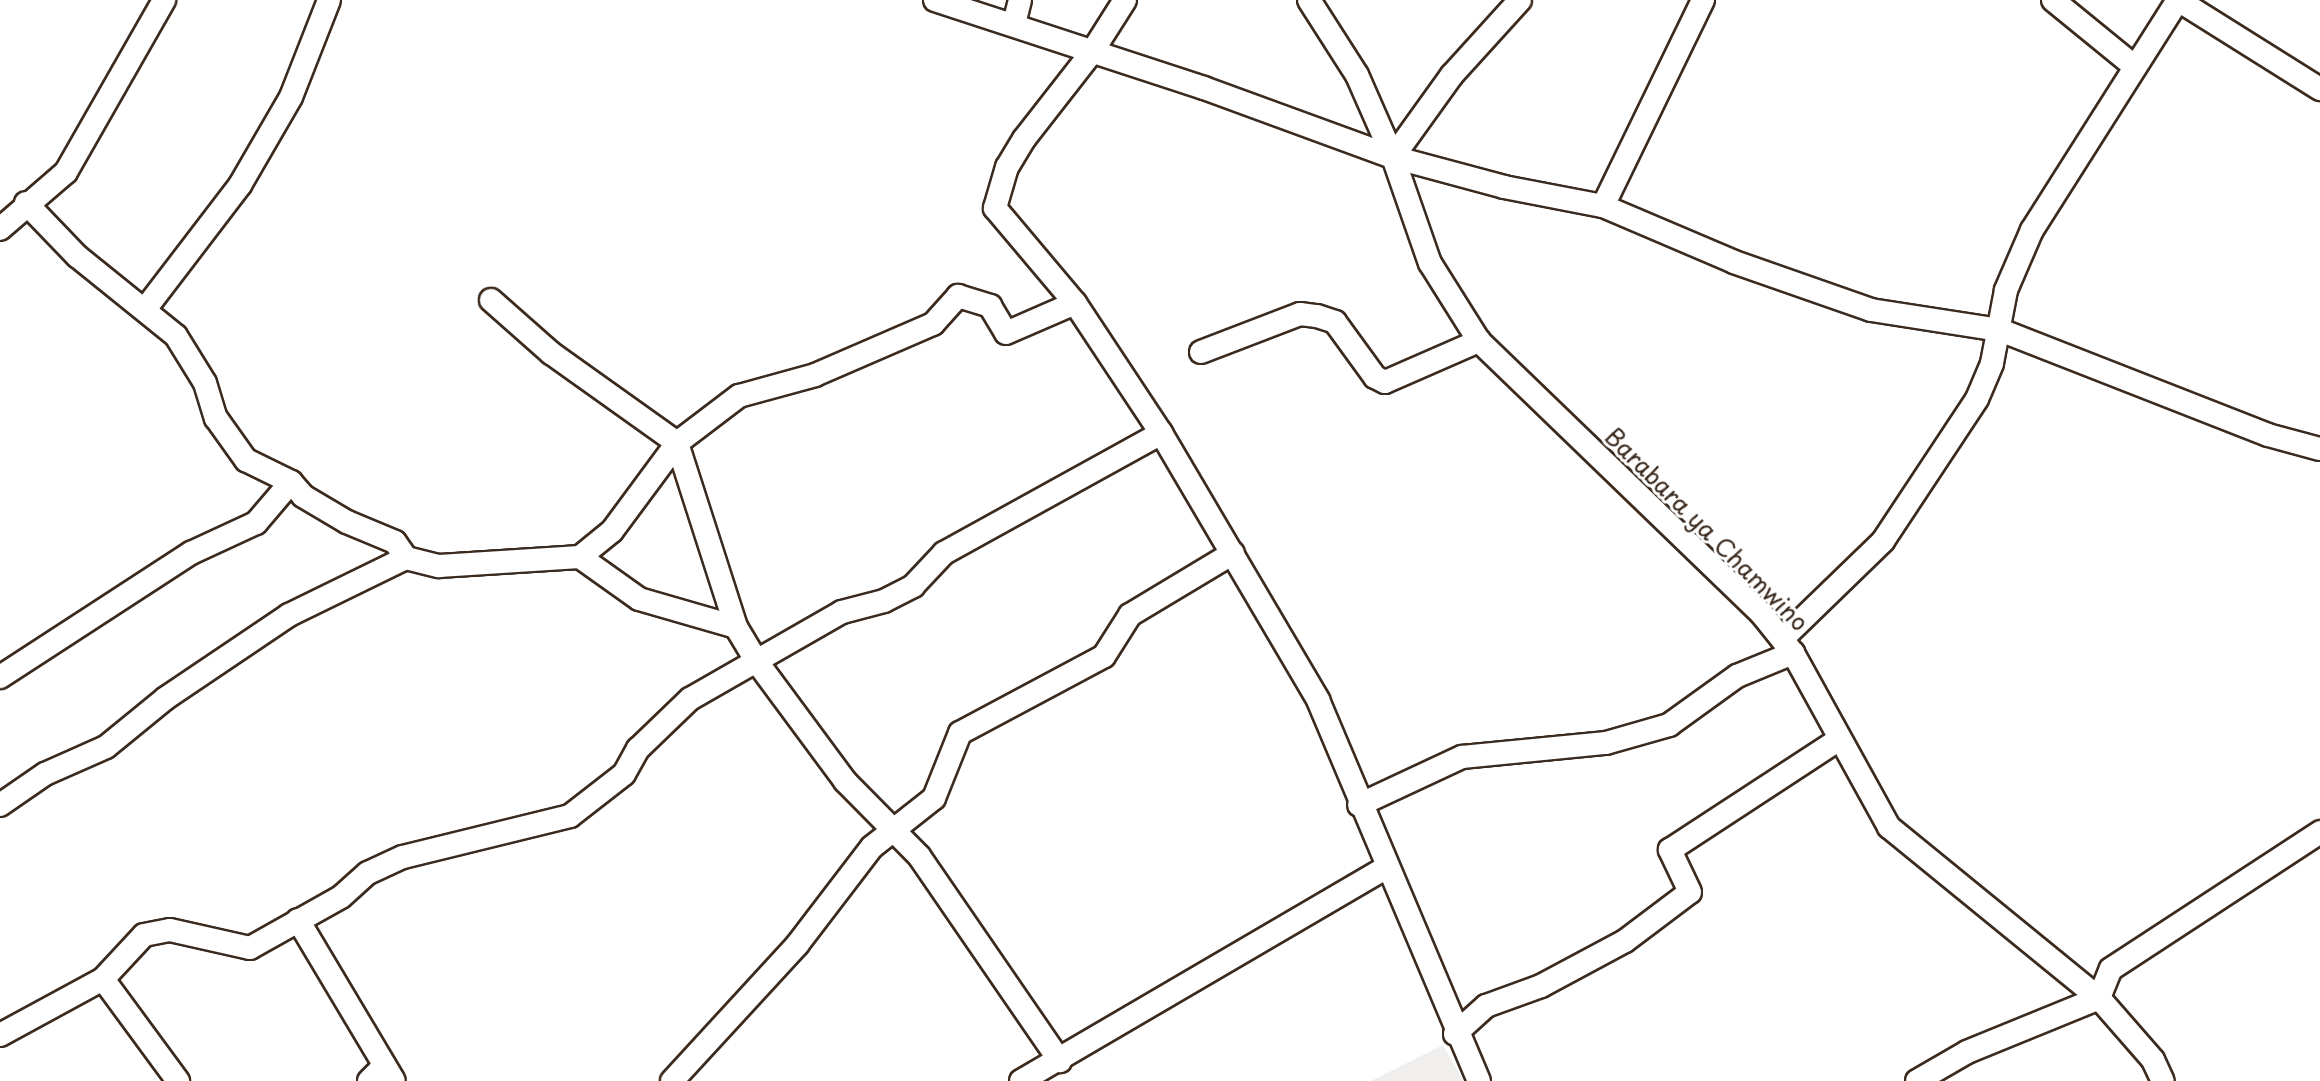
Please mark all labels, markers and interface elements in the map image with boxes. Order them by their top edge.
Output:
street label: Barabara ya Chamwino [1599,421,1815,637]

